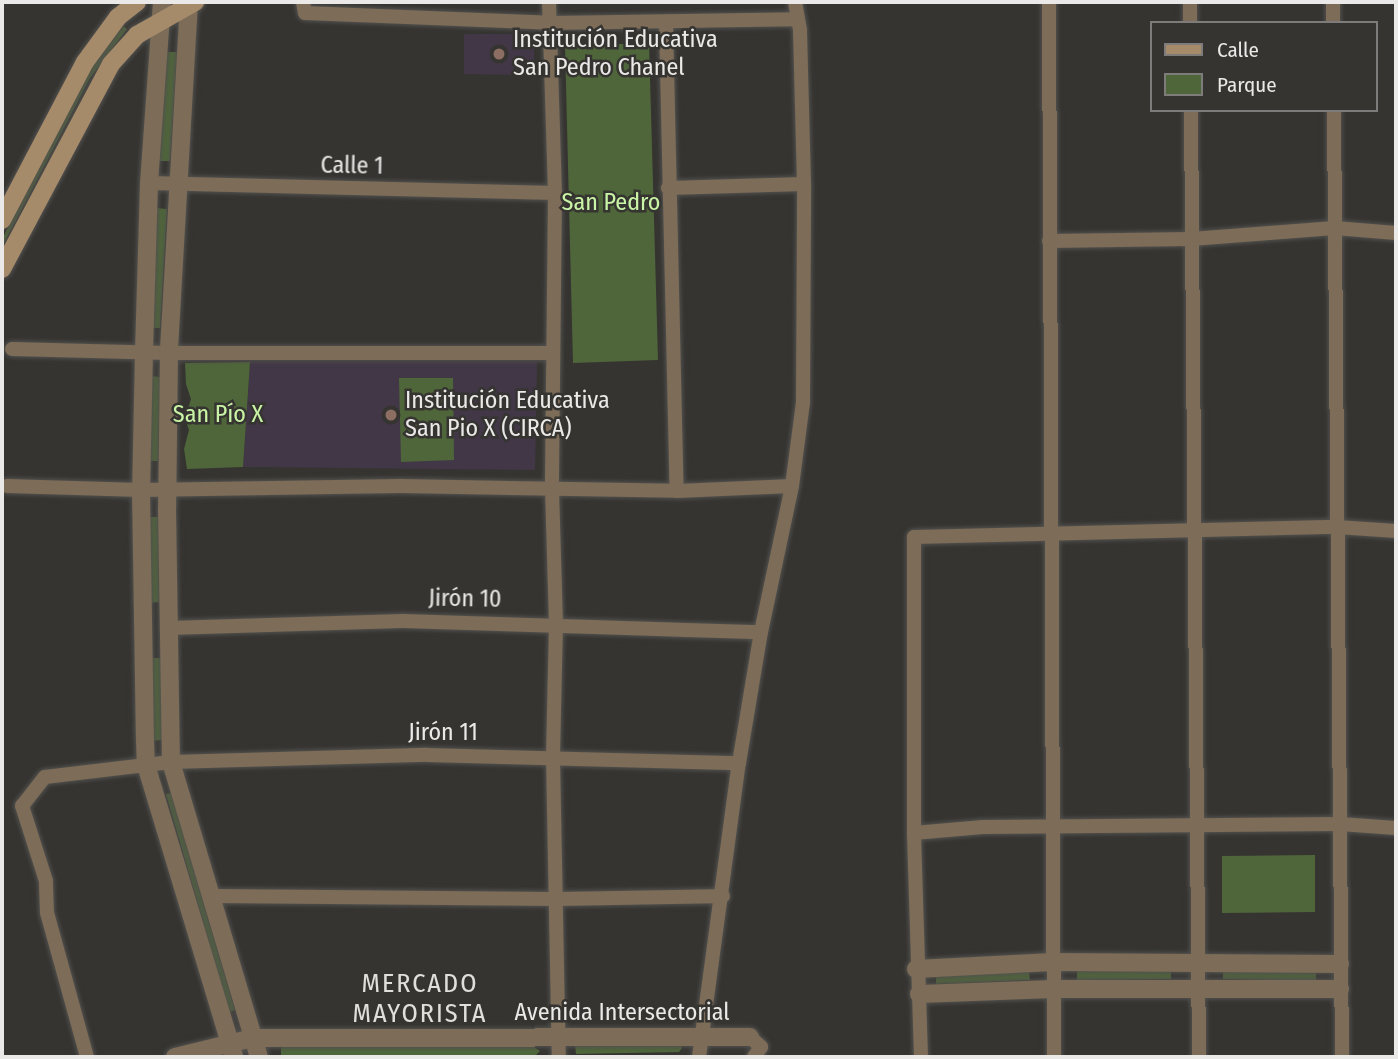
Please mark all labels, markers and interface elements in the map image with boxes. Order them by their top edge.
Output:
legend [1150,21,1377,112]
place label: Institución Educativa San Pedro Chanel [513,26,718,82]
text: Calle [1217,37,1259,63]
marker: Institución Educativa San Pedro Chanel [491,46,507,62]
text: Parque [1217,72,1277,98]
street label: Calle 1 [320,151,384,181]
park label: San Pedro [562,189,660,217]
place label: Institución Educativa San Pio X (CIRCA) [405,387,610,443]
park label: San Pío X [173,401,263,429]
marker: Institución Educativa San Pio X (CIRCA) [383,407,399,423]
street label: Jirón 10 [428,584,502,614]
street label: Jirón 11 [408,719,478,747]
district label: MERCADO MAYORISTA [354,968,486,1030]
street label: Avenida Intersectorial [514,999,730,1027]

